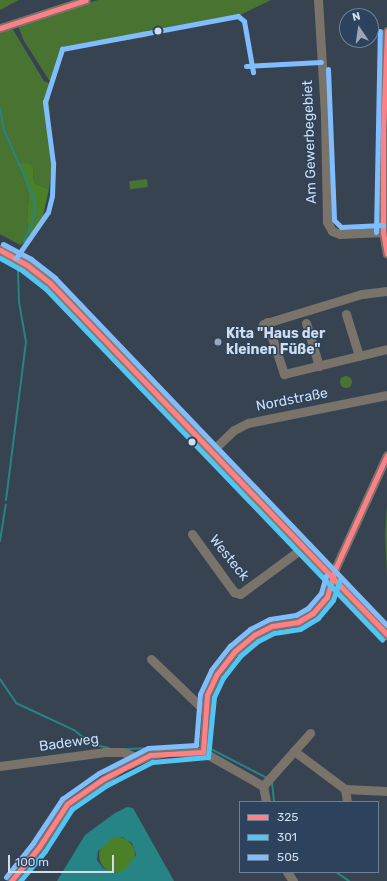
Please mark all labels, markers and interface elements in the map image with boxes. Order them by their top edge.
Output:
north arrow [339,8,379,48]
text: N [351,10,362,24]
unlabelled marker [153,26,163,36]
street label: Am Gewerbegebiet [299,80,321,204]
place label: Kita "Haus der kleinen Füße" [226,326,325,358]
marker: Kita "Haus der kleinen Füße" [213,337,223,347]
street label: Nordstraße [255,385,329,415]
unlabelled marker [187,437,197,447]
street label: Westeck [205,532,253,584]
street label: Badeweg [38,730,100,756]
legend [239,801,379,873]
text: 325 [277,810,298,824]
text: 301 [277,830,297,844]
scale bar [10,847,116,873]
text: 505 [277,850,299,864]
text: 100 m [15,855,49,869]

